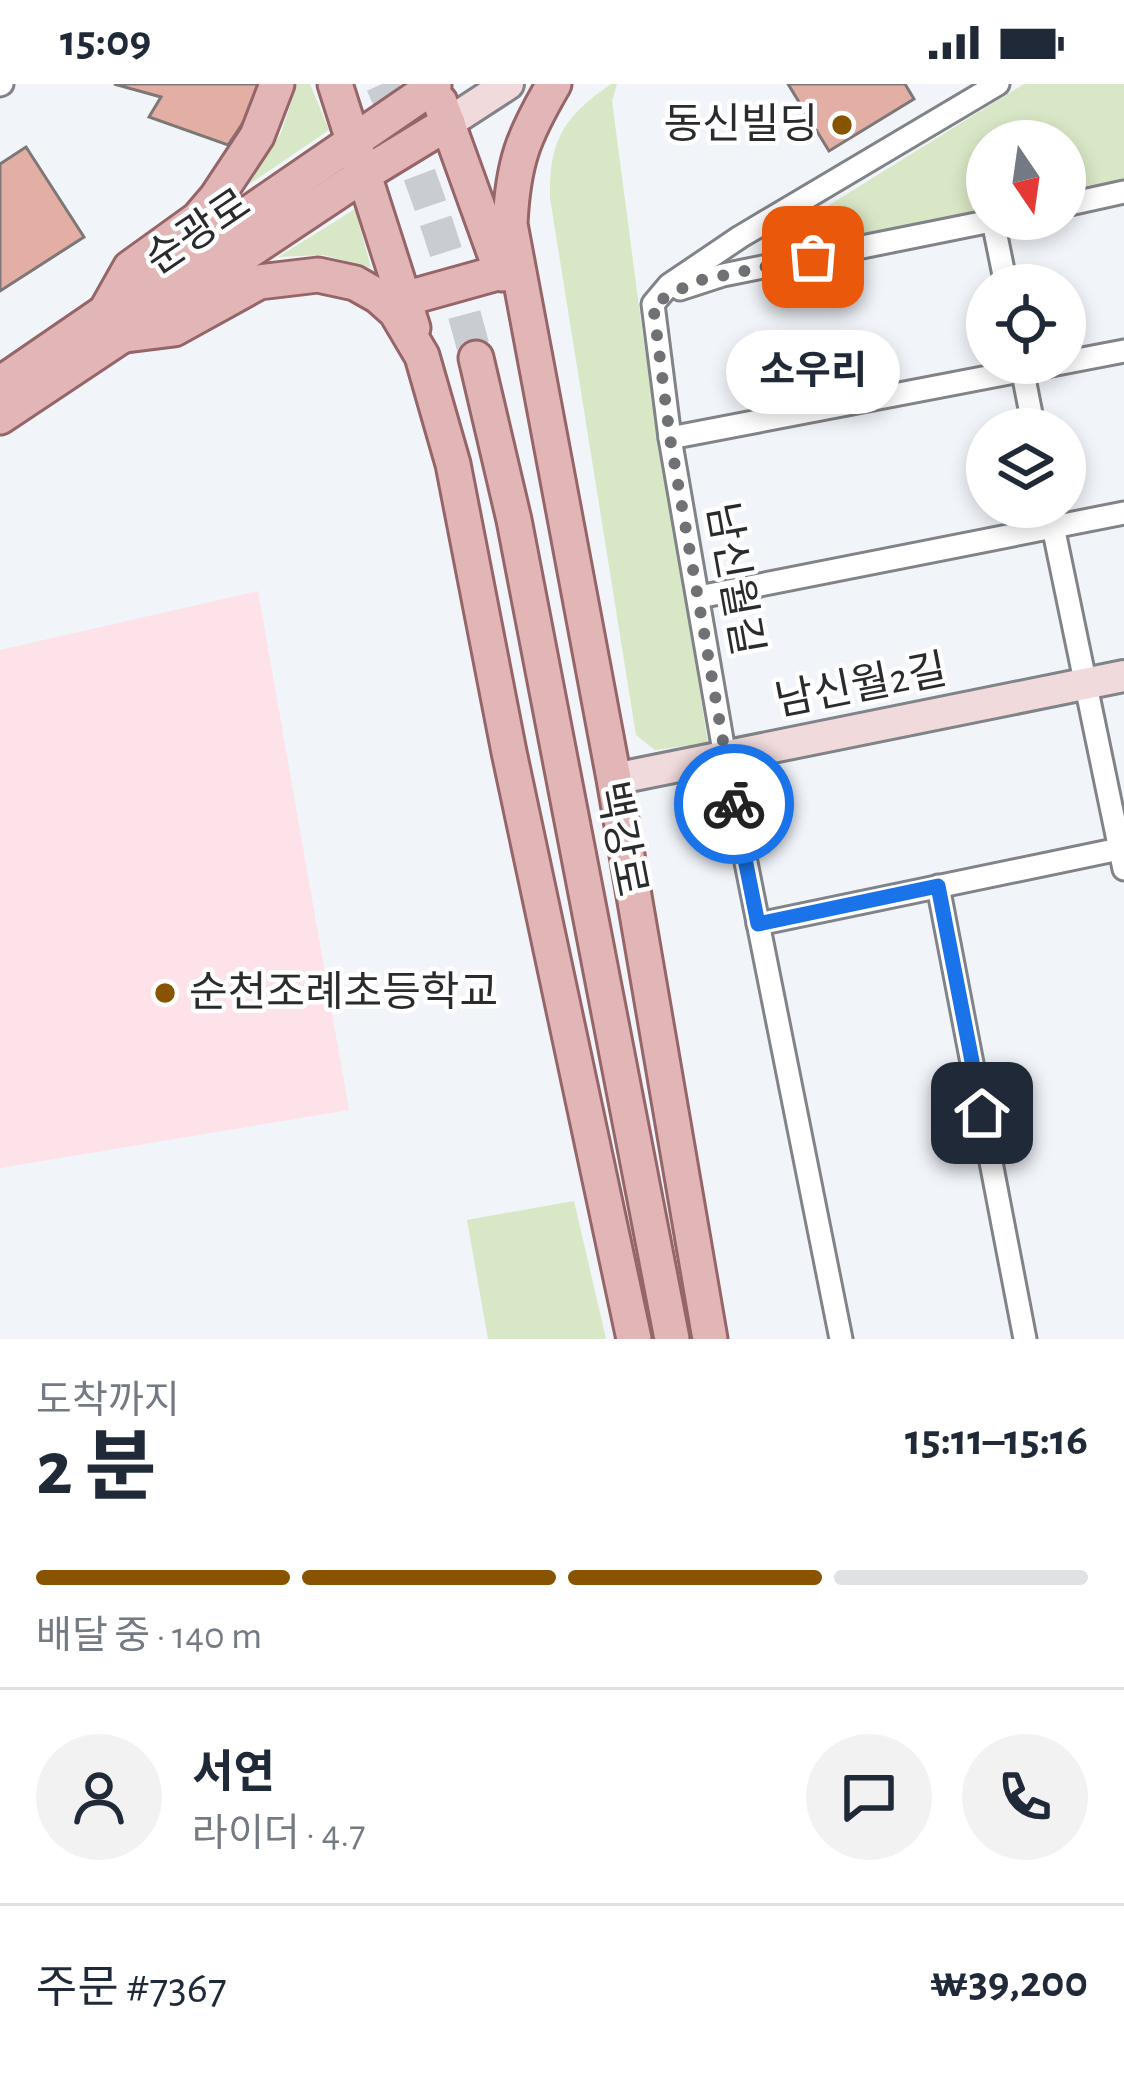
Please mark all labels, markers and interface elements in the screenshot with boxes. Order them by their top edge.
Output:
text: 15:09 [60,19,151,64]
place label: 동신빌딩 [663,103,818,146]
marker: 동신빌딩 [829,112,855,138]
north arrow [966,120,1086,240]
map controls [966,120,1086,528]
street label: 순광로 [138,181,258,282]
pin [762,206,864,308]
icon: bag [780,224,846,290]
button: locate [966,264,1086,384]
callout: 소우리 [726,329,900,413]
text: 소우리 [759,352,867,391]
button: layers [966,408,1086,528]
street label: 남신월길 [700,499,769,659]
street label: 남신월2길 [772,648,950,723]
courier [674,744,794,864]
icon: bike [701,771,767,837]
street label: 백강로 [589,778,654,900]
place label: 순천조례초등학교 [189,970,498,1014]
marker: 순천조례초등학교 [152,980,178,1006]
pin [931,1062,1033,1164]
icon: home [949,1080,1015,1146]
text: 도착까지 [36,1382,180,1421]
text: 15:11–15:16 [905,1418,1088,1463]
text: 2 분 [36,1431,156,1509]
text: 배달 중 · 140 m [36,1617,262,1656]
button: person [36,1734,162,1860]
button: chat [806,1734,932,1860]
button: phone [962,1734,1088,1860]
text: 서연 [192,1751,275,1796]
text: 라이더 · 4.7 [192,1815,365,1854]
text: ₩39,200 [930,1960,1088,2005]
text: 주문 #7367 [36,1966,227,2011]

